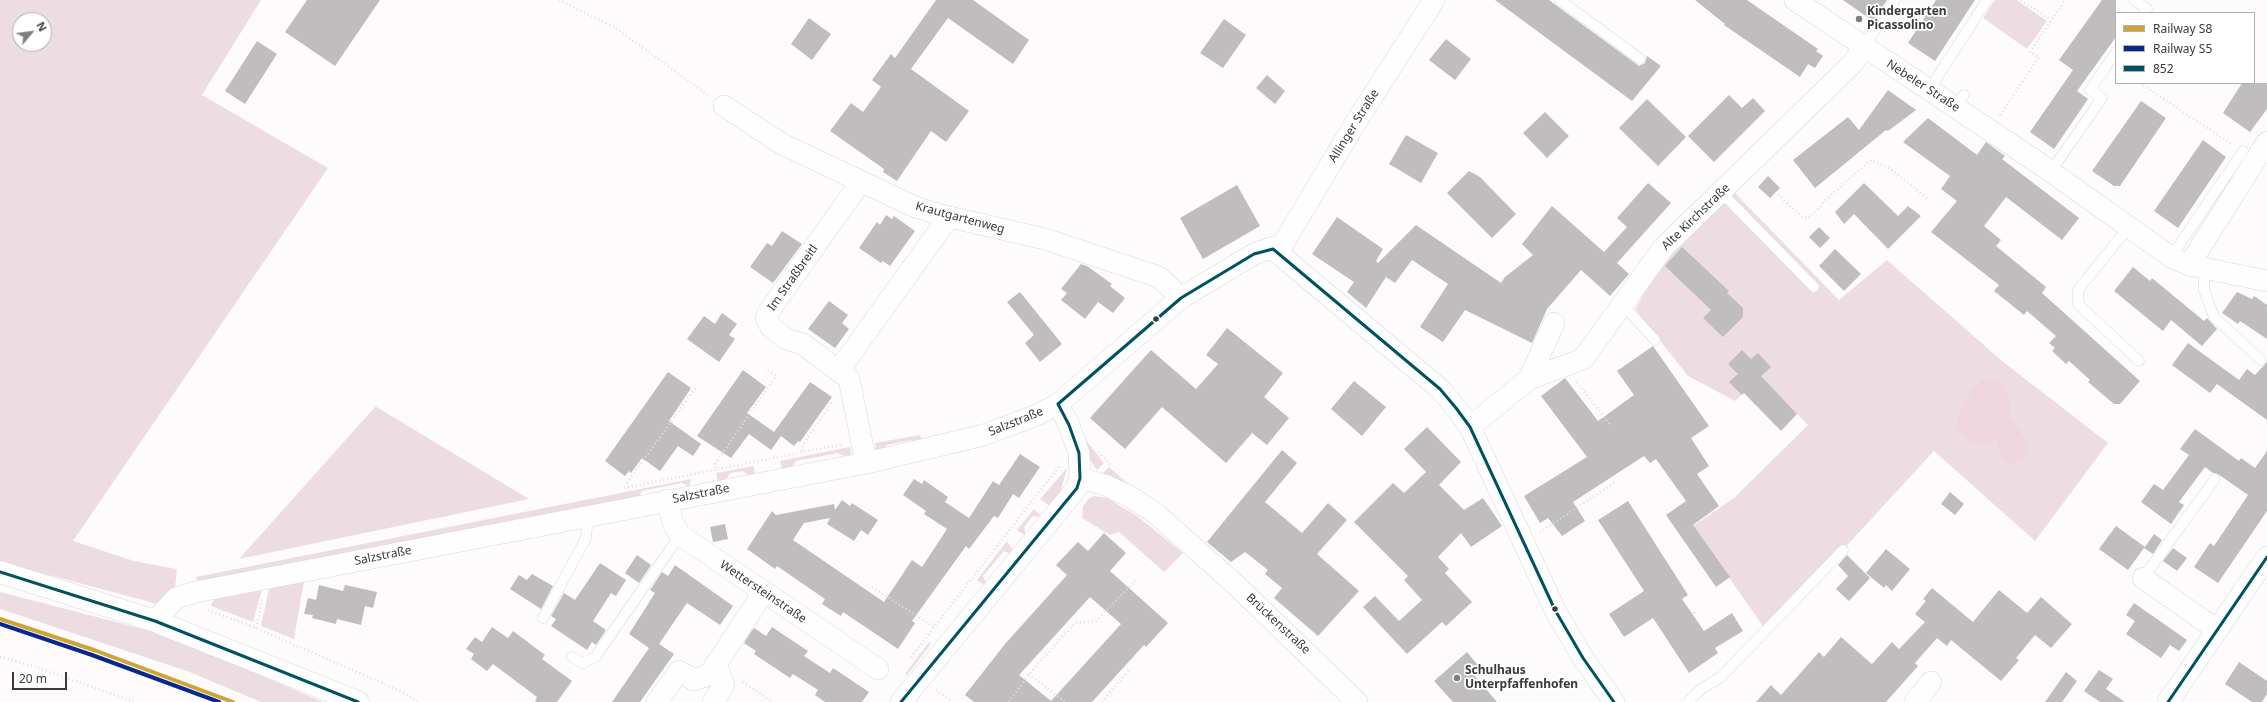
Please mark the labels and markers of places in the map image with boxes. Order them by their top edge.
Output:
place label: Kindergarten Picassolino [1867,5,1947,33]
marker: Kindergarten Picassolino [1854,14,1864,24]
unlabelled marker [1151,314,1161,324]
unlabelled marker [1550,604,1560,614]
place label: Schulhaus Unterpfaffenhofen [1465,664,1578,692]
marker: Schulhaus Unterpfaffenhofen [1452,673,1462,683]

